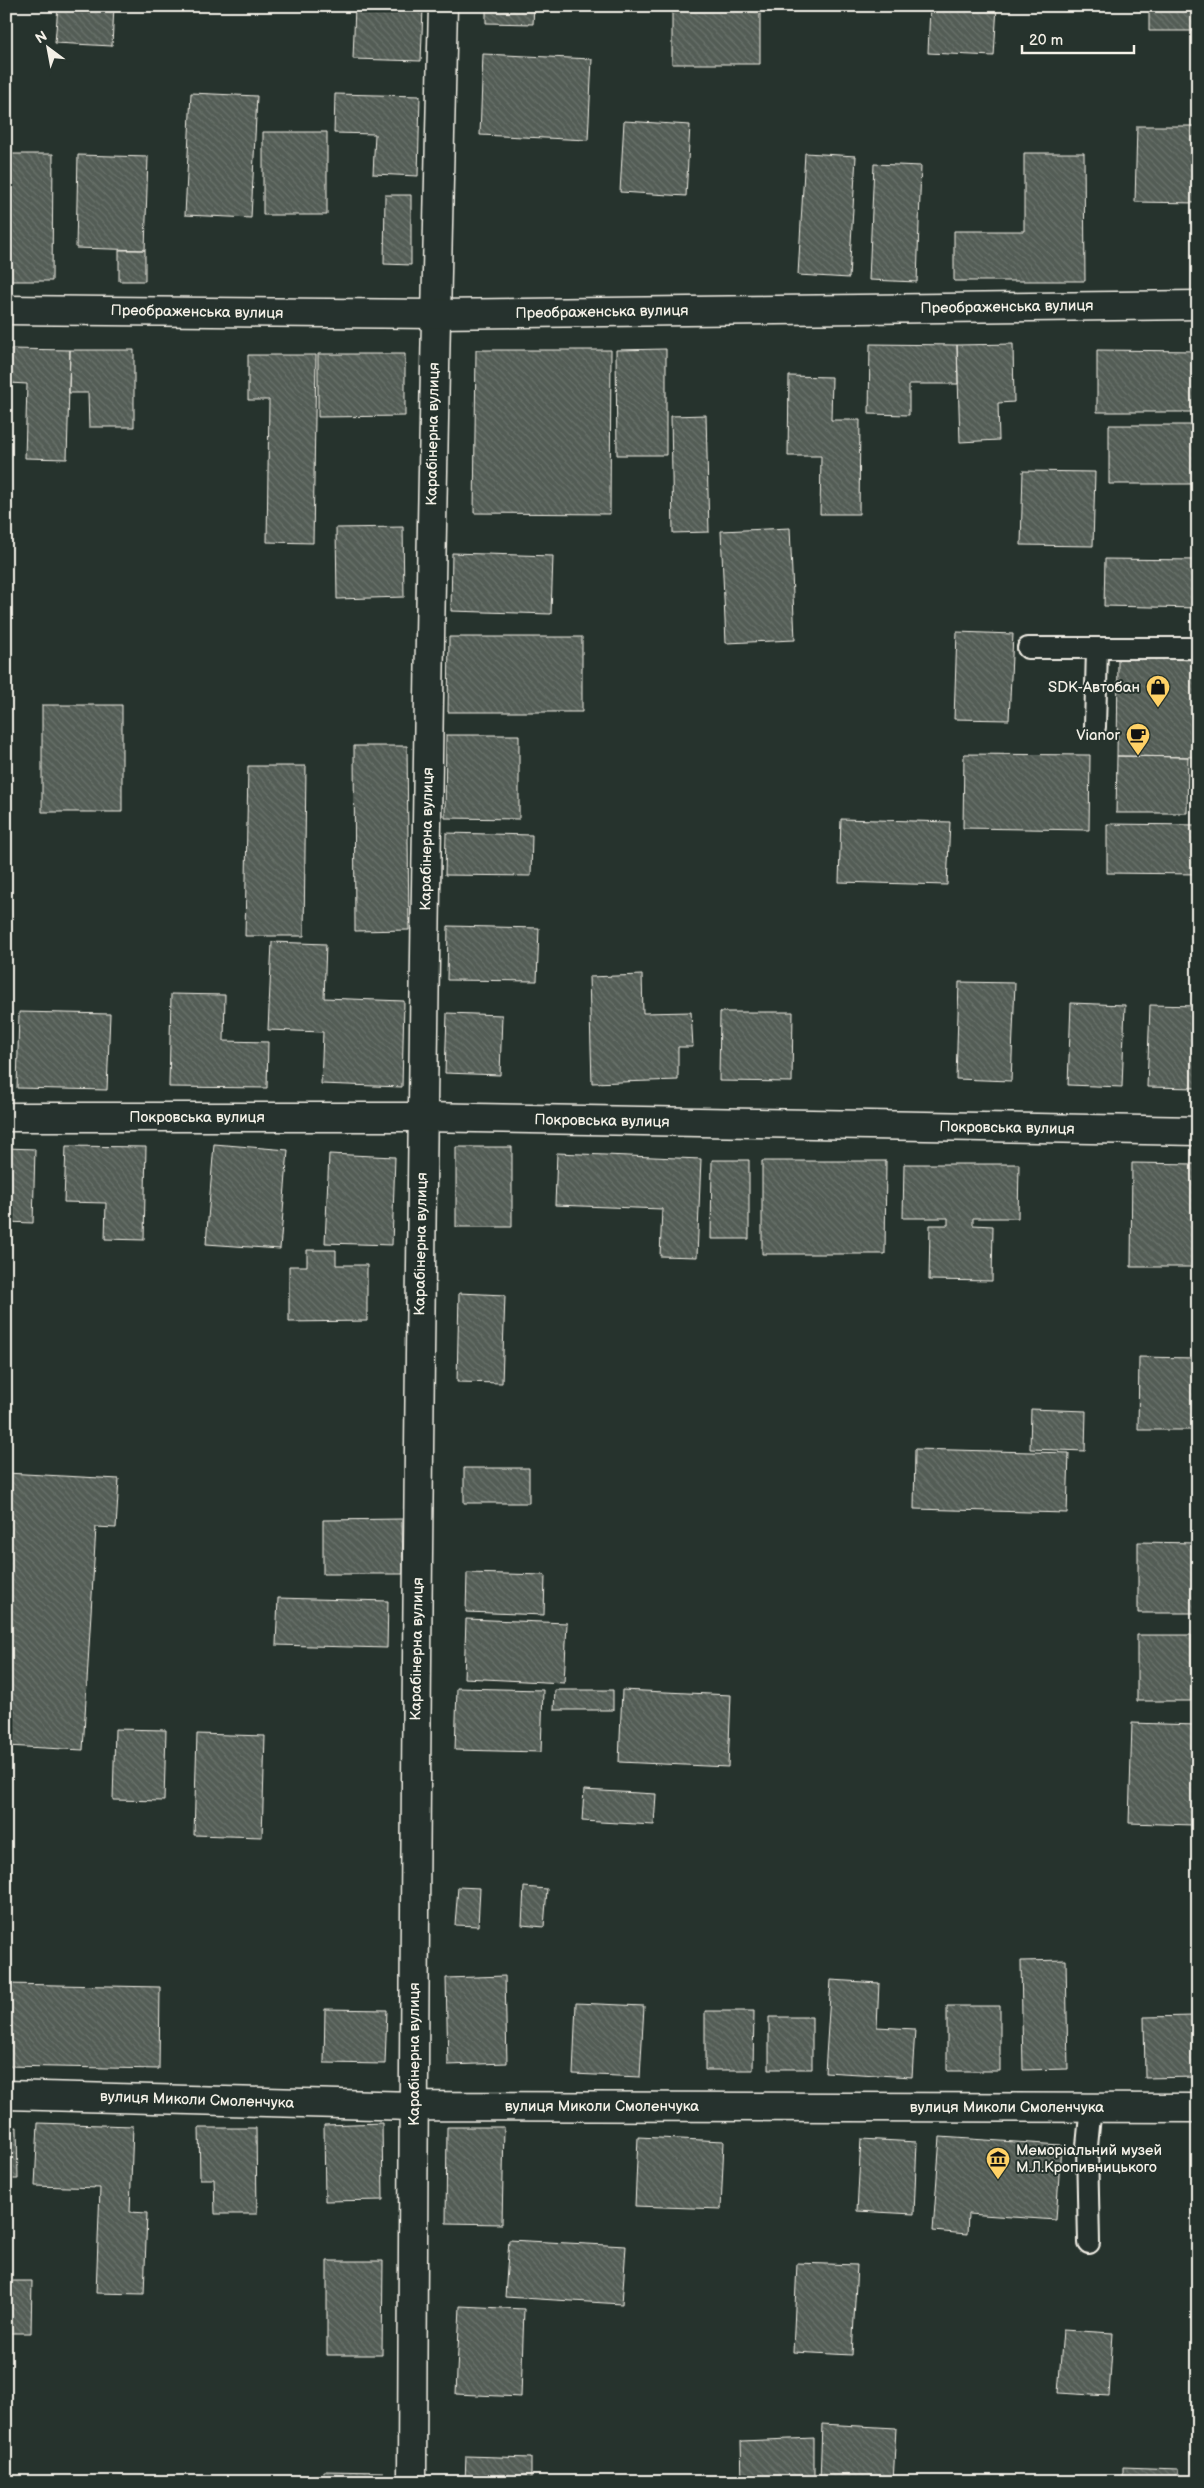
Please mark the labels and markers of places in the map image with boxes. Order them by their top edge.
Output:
shop icon: SDK-Автобан [1145,674,1171,708]
place label: SDK-Автобан [1048,678,1140,697]
cafe icon: Vianor [1125,722,1151,756]
place label: Vianor [1076,726,1121,745]
place label: Меморіальний музей М.Л.Кропивницького [1016,2141,1162,2177]
museum icon: Меморіальний музей М.Л.Кропивницького [985,2146,1011,2180]

